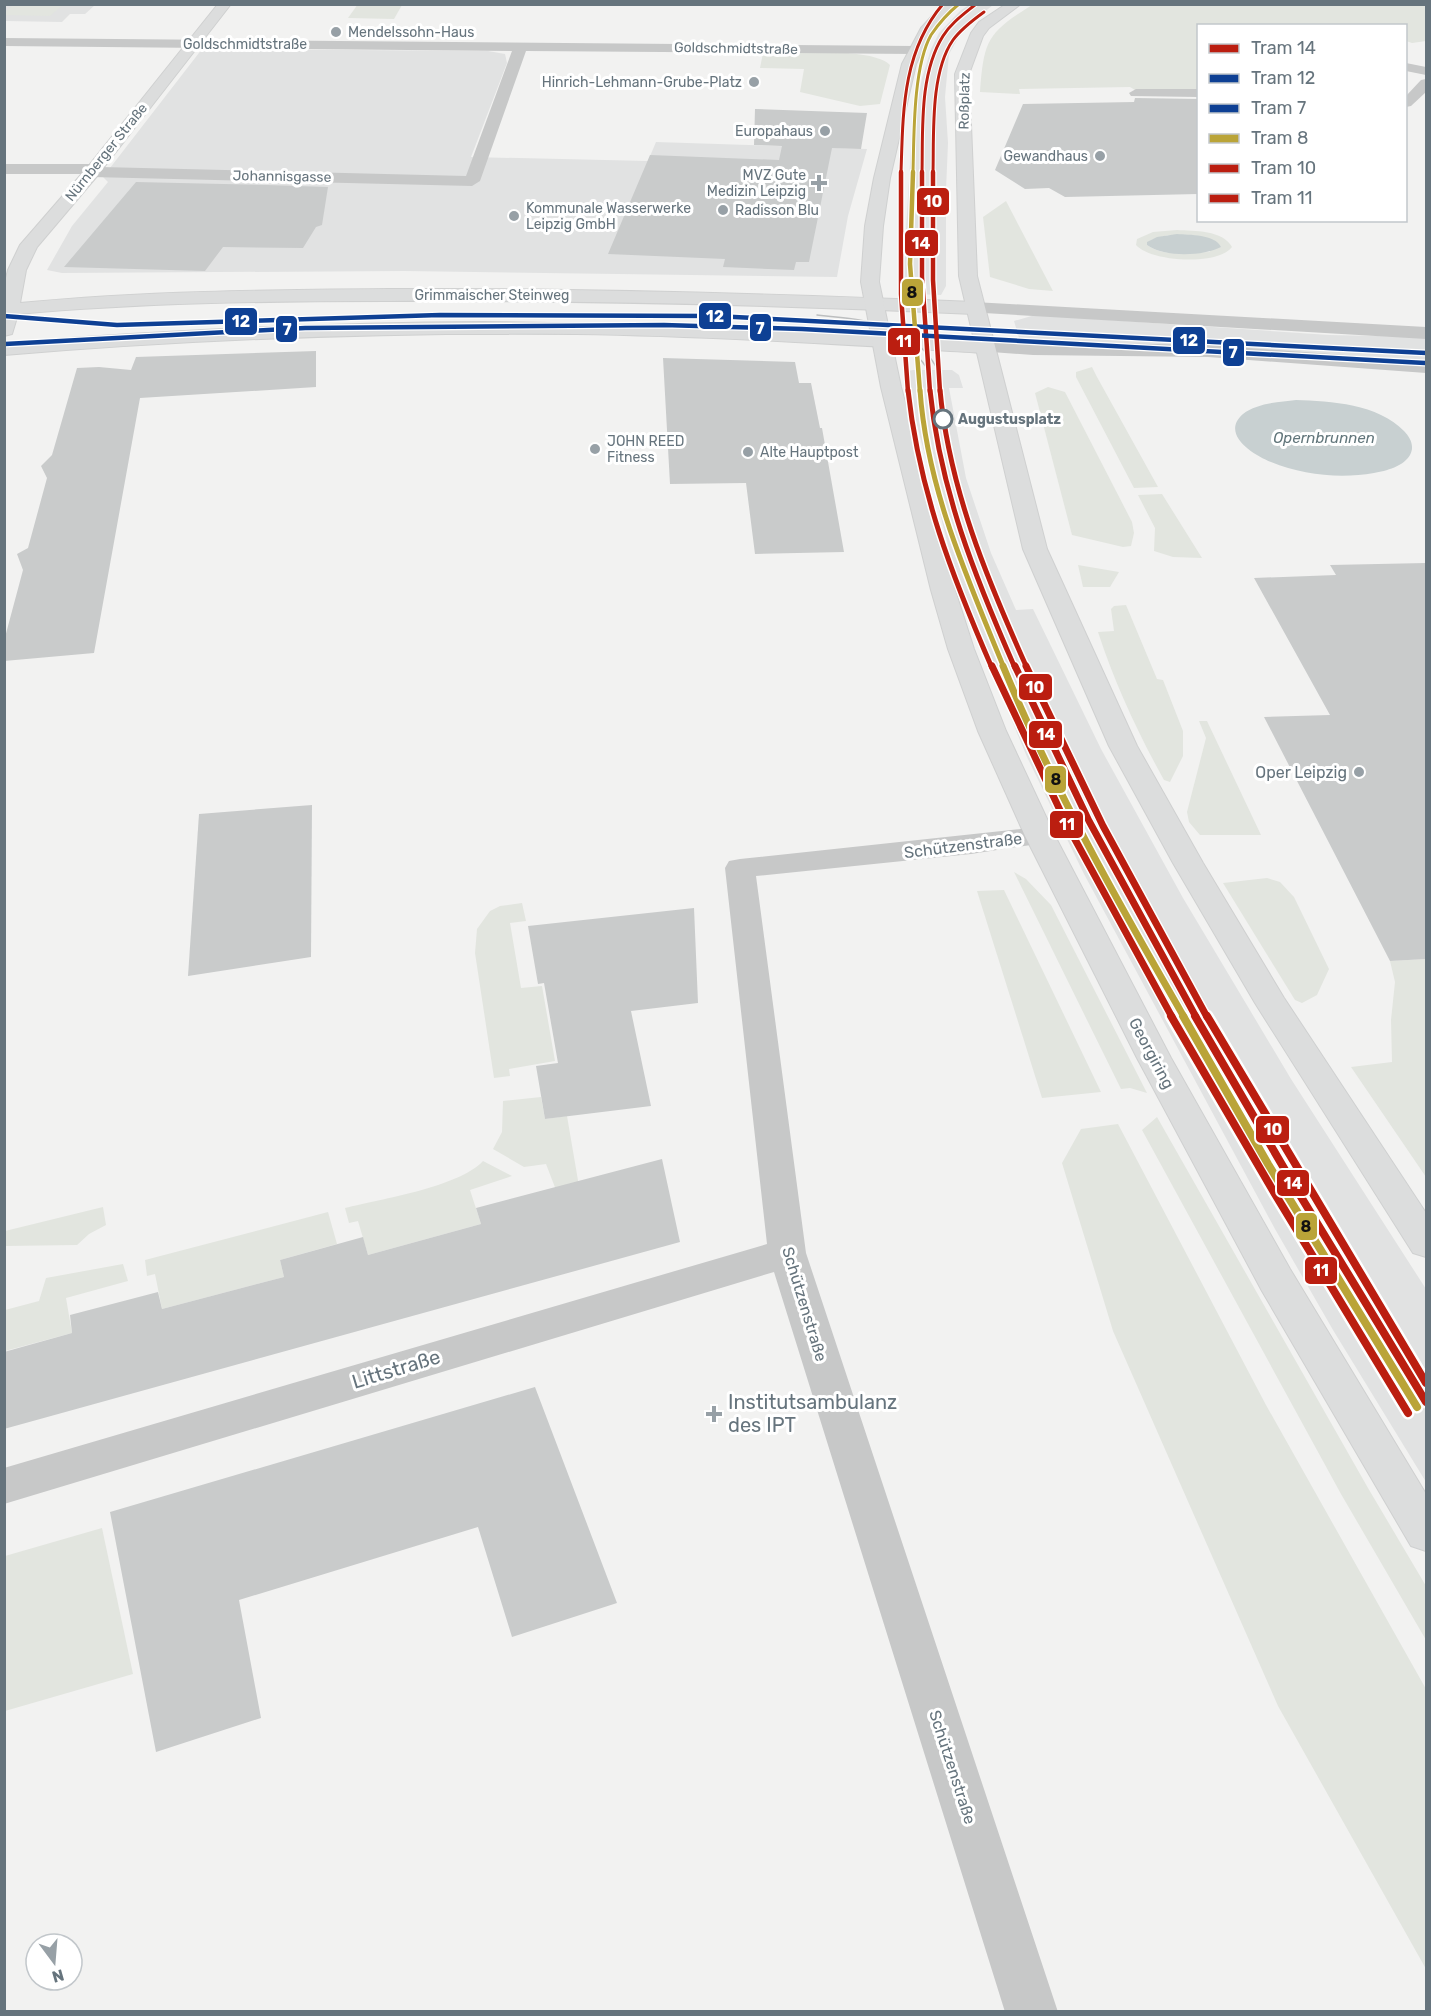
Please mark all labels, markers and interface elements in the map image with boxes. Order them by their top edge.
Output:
place label: Mendelssohn-Haus [348,24,474,41]
legend [1197,24,1407,222]
marker: Mendelssohn-Haus [329,25,343,39]
street label: Goldschmidtstraße [183,36,307,53]
text: Tram 14 [1251,37,1316,59]
street label: Goldschmidtstraße [674,39,798,58]
text: Tram 12 [1251,67,1315,89]
street label: Roßplatz [956,72,973,130]
place label: Hinrich-Lehmann-Grube-Platz [542,74,742,91]
marker: Hinrich-Lehmann-Grube-Platz [747,75,761,89]
text: Tram 7 [1251,97,1306,119]
street label: Nürnberger Straße [62,100,151,205]
place label: Europahaus [735,123,813,140]
marker: Europahaus [818,124,832,138]
text: Tram 8 [1251,127,1308,149]
place label: Gewandhaus [1003,148,1088,165]
marker: Gewandhaus [1093,149,1107,163]
text: Tram 10 [1251,157,1316,179]
street label: Johannisgasse [232,167,332,186]
place label: MVZ Gute Medizin Leipzig [707,167,806,200]
marker: MVZ Gute Medizin Leipzig [810,174,828,192]
line badge: 10 [916,187,950,216]
text: Tram 11 [1251,187,1312,209]
text: 10 [924,192,943,211]
place label: Kommunale Wasserwerke Leipzig GmbH [526,200,691,233]
place label: Radisson Blu [735,202,819,219]
marker: Radisson Blu [716,203,730,217]
marker: Kommunale Wasserwerke Leipzig GmbH [507,209,521,223]
line badge: 14 [904,229,939,257]
text: 14 [912,234,931,253]
line badge: 8 [901,278,924,307]
text: 8 [907,283,918,302]
street label: Grimmaischer Steinweg [415,287,569,304]
line badge: 12 [698,302,732,330]
line badge: 12 [224,307,258,336]
text: 12 [706,307,724,326]
text: 12 [232,312,250,331]
line badge: 7 [749,313,772,342]
line badge: 7 [275,315,298,343]
text: 7 [755,319,765,338]
text: 7 [282,320,292,339]
line badge: 12 [1172,326,1206,355]
line badge: 11 [887,327,921,356]
text: 12 [1180,331,1198,350]
text: 11 [896,332,912,351]
line badge: 7 [1222,338,1245,367]
text: 7 [1228,343,1238,362]
marker: Augustusplatz [933,409,953,429]
place label: Augustusplatz [958,411,1061,428]
water label: Opernbrunnen [1273,429,1375,447]
place label: JOHN REED Fitness [607,433,684,466]
marker: JOHN REED Fitness [588,442,602,456]
place label: Alte Hauptpost [760,444,859,461]
marker: Alte Hauptpost [741,445,755,459]
line badge: 10 [1018,673,1053,701]
text: 10 [1026,678,1045,697]
line badge: 14 [1028,720,1063,749]
text: 14 [1037,725,1056,744]
place label: Oper Leipzig [1255,763,1347,782]
line badge: 8 [1044,765,1067,794]
marker: Oper Leipzig [1352,765,1366,779]
text: 8 [1051,770,1062,789]
line badge: 11 [1049,810,1084,839]
text: 11 [1059,815,1075,834]
street label: Schützenstraße [903,829,1023,862]
street label: Georgiring [1125,1015,1178,1092]
line badge: 10 [1255,1115,1290,1144]
text: 10 [1264,1120,1283,1139]
line badge: 14 [1276,1169,1310,1197]
text: 14 [1284,1174,1303,1193]
line badge: 8 [1295,1212,1318,1241]
text: 8 [1301,1217,1312,1236]
street label: Schützenstraße [778,1245,831,1364]
line badge: 11 [1304,1256,1338,1285]
text: 11 [1313,1261,1329,1280]
street label: Littstraße [349,1344,443,1394]
place label: Institutsambulanz des IPT [728,1390,897,1437]
marker: Institutsambulanz des IPT [705,1405,723,1423]
street label: Schützenstraße [925,1708,980,1827]
north arrow [24,1932,84,1992]
text: N [50,1965,66,1987]

